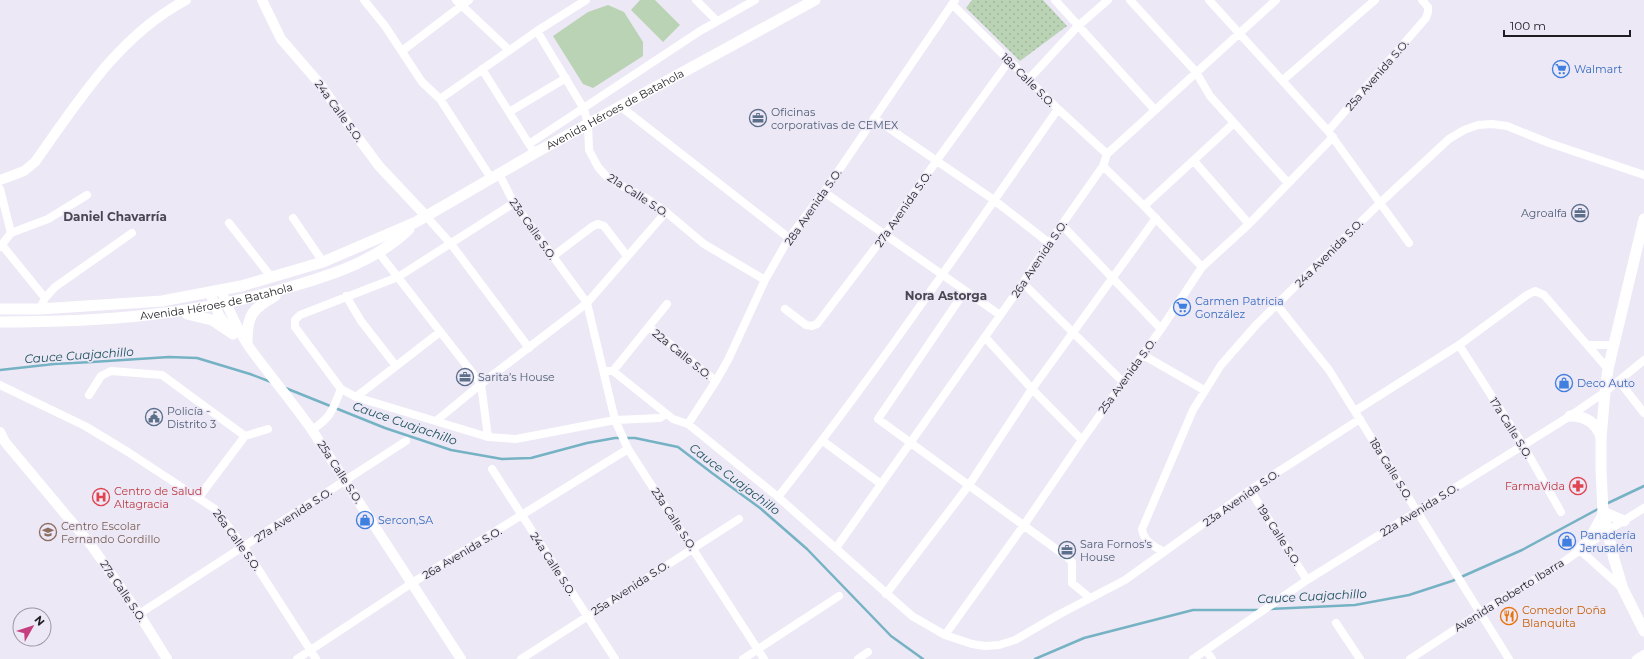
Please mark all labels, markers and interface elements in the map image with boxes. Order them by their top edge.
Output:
scale bar [1504,12,1630,38]
text: 100 m [1510,18,1546,33]
street label: 25a Avenida S.O. [1342,37,1412,113]
street label: 18a Calle S.O. [998,50,1058,110]
supermarket icon: Walmart [1551,59,1571,79]
place label: Walmart [1574,62,1623,76]
street label: Avenida Héroes de Batahola [543,66,686,153]
street label: 24a Calle S.O. [312,77,366,145]
place label: Oficinas corporativas de CEMEX [771,105,899,132]
office icon: Oficinas corporativas de CEMEX [748,108,768,128]
street label: 28a Avenida S.O. [781,166,845,248]
street label: 27a Avenida S.O. [872,168,934,250]
street label: 21a Calle S.O. [605,170,671,220]
street label: 23a Calle S.O. [507,196,559,262]
office icon: Agroalfa [1570,203,1590,223]
place label: Agroalfa [1521,206,1567,220]
district label: Daniel Chavarría [63,209,167,224]
street label: 24a Avenida S.O. [1292,216,1366,290]
street label: 26a Avenida S.O. [1008,218,1070,300]
street label: Avenida Héroes de Batahola [139,280,294,323]
district label: Nora Astorga [905,288,987,303]
place label: Carmen Patricia González [1195,294,1284,321]
supermarket icon: Carmen Patricia González [1172,297,1192,317]
street label: 22a Calle S.O. [650,326,714,382]
street label: 25a Avenida S.O. [1095,336,1159,416]
water label: Cauce Cuajachillo [24,344,135,366]
office icon: Sarita’s House [455,367,475,387]
place label: Sarita’s House [478,370,555,384]
shop icon: Deco Auto [1554,373,1574,393]
place label: Deco Auto [1577,376,1635,390]
street label: 17a Calle S.O. [1487,395,1535,461]
water label: Cauce Cuajachillo [351,398,460,448]
place label: Policía - Distrito 3 [167,404,216,431]
public building icon: Policía - Distrito 3 [144,407,164,427]
street label: 18a Calle S.O. [1366,435,1416,503]
street label: 25a Calle S.O. [315,438,365,506]
water label: Cauce Cuajachillo [687,440,784,518]
street label: 23a Avenida S.O. [1200,467,1282,529]
pharmacy icon: FarmaVida [1568,476,1588,496]
place label: FarmaVida [1505,479,1565,493]
street label: 22a Avenida S.O. [1377,480,1461,540]
place label: Centro de Salud Altagracia [114,484,202,511]
street label: 27a Avenida S.O. [252,485,334,545]
street label: 23a Calle S.O. [649,485,699,553]
hospital icon: Centro de Salud Altagracia [91,487,111,507]
street label: 19a Calle S.O. [1254,502,1304,568]
street label: 26a Calle S.O. [210,507,264,573]
shop icon: Sercon,SA [355,510,375,530]
place label: Sercon,SA [378,513,433,527]
place label: Centro Escolar Fernando Gordillo [61,519,160,546]
school or university icon: Centro Escolar Fernando Gordillo [38,522,58,542]
street label: 26a Avenida S.O. [420,524,504,582]
place label: Panadería Jerusalén [1579,528,1636,555]
street label: 24a Calle S.O. [527,530,579,598]
shop icon: Panadería Jerusalén [1557,531,1577,551]
place label: Sara Fornos’s House [1080,537,1152,564]
office icon: Sara Fornos’s House [1057,540,1077,560]
street label: Avenida Roberto Ibarra [1452,555,1566,635]
street label: 27a Calle S.O. [97,557,149,625]
street label: 25a Avenida S.O. [589,558,671,618]
water label: Cauce Cuajachillo [1257,586,1368,606]
place label: Comedor Doña Blanquita [1522,603,1606,630]
restaurant icon: Comedor Doña Blanquita [1499,606,1519,626]
north arrow [12,607,52,647]
text: N [32,613,48,629]

